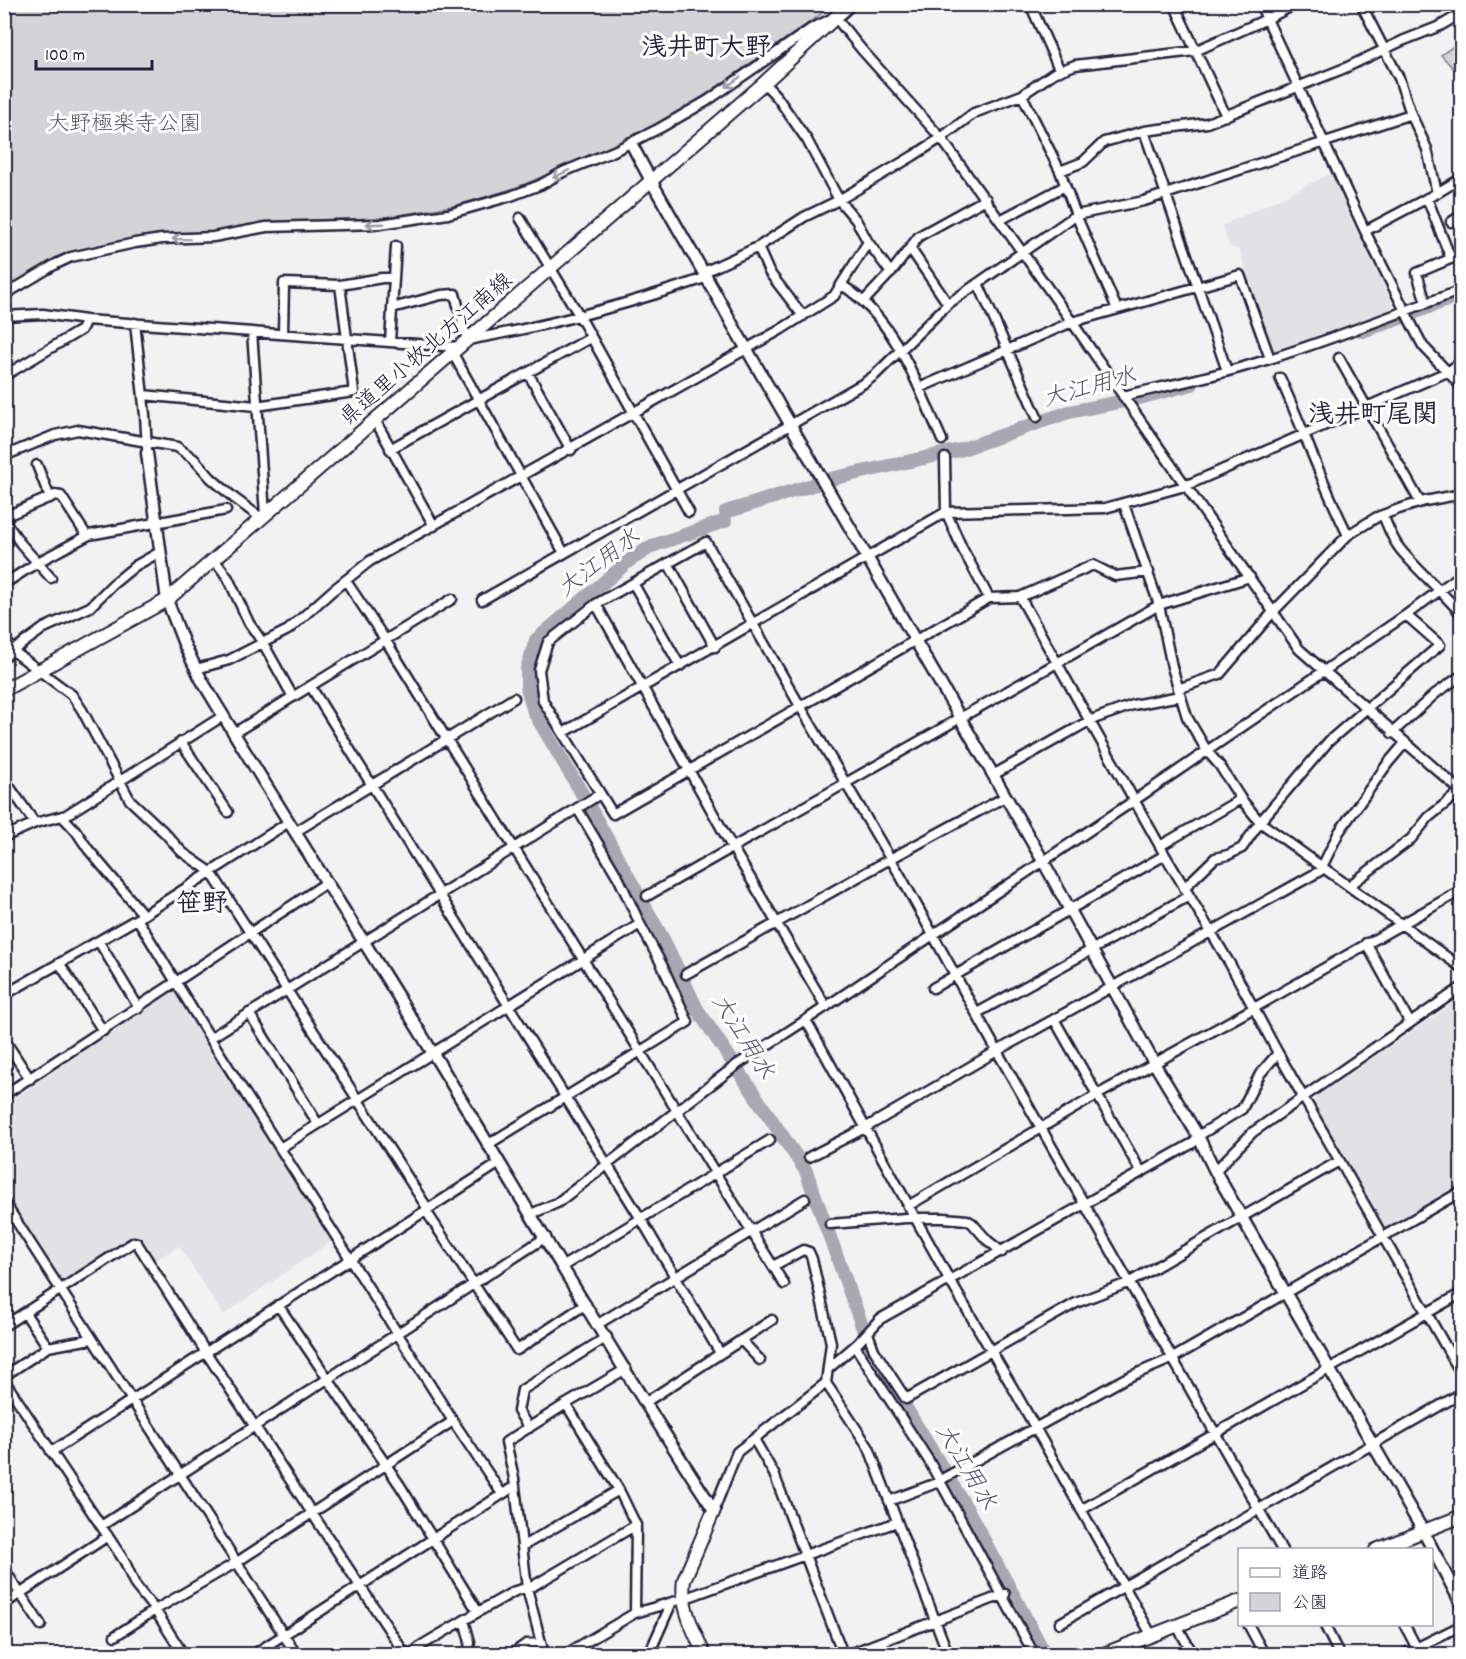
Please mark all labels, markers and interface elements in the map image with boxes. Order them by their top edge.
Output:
district label: 浅井町大野 [641,31,771,68]
scale bar [36,33,152,71]
text: 100 m [45,44,85,69]
one-way arrow [725,76,742,88]
park label: 大野極楽寺公園 [47,110,201,141]
one-way arrow [553,168,571,180]
one-way arrow [365,218,385,230]
one-way arrow [171,233,191,245]
street label: 県道里小牧北方江南線 [334,267,520,435]
water label: 大江用水 [1039,360,1141,418]
district label: 浅井町尾関 [1308,398,1438,435]
water label: 大江用水 [551,522,648,607]
district label: 笹野 [176,887,228,924]
water label: 大江用水 [702,988,781,1087]
water label: 大江用水 [925,1418,1004,1517]
legend [1238,1548,1433,1626]
text: 道路 [1292,1562,1328,1587]
text: 公園 [1292,1592,1328,1617]

